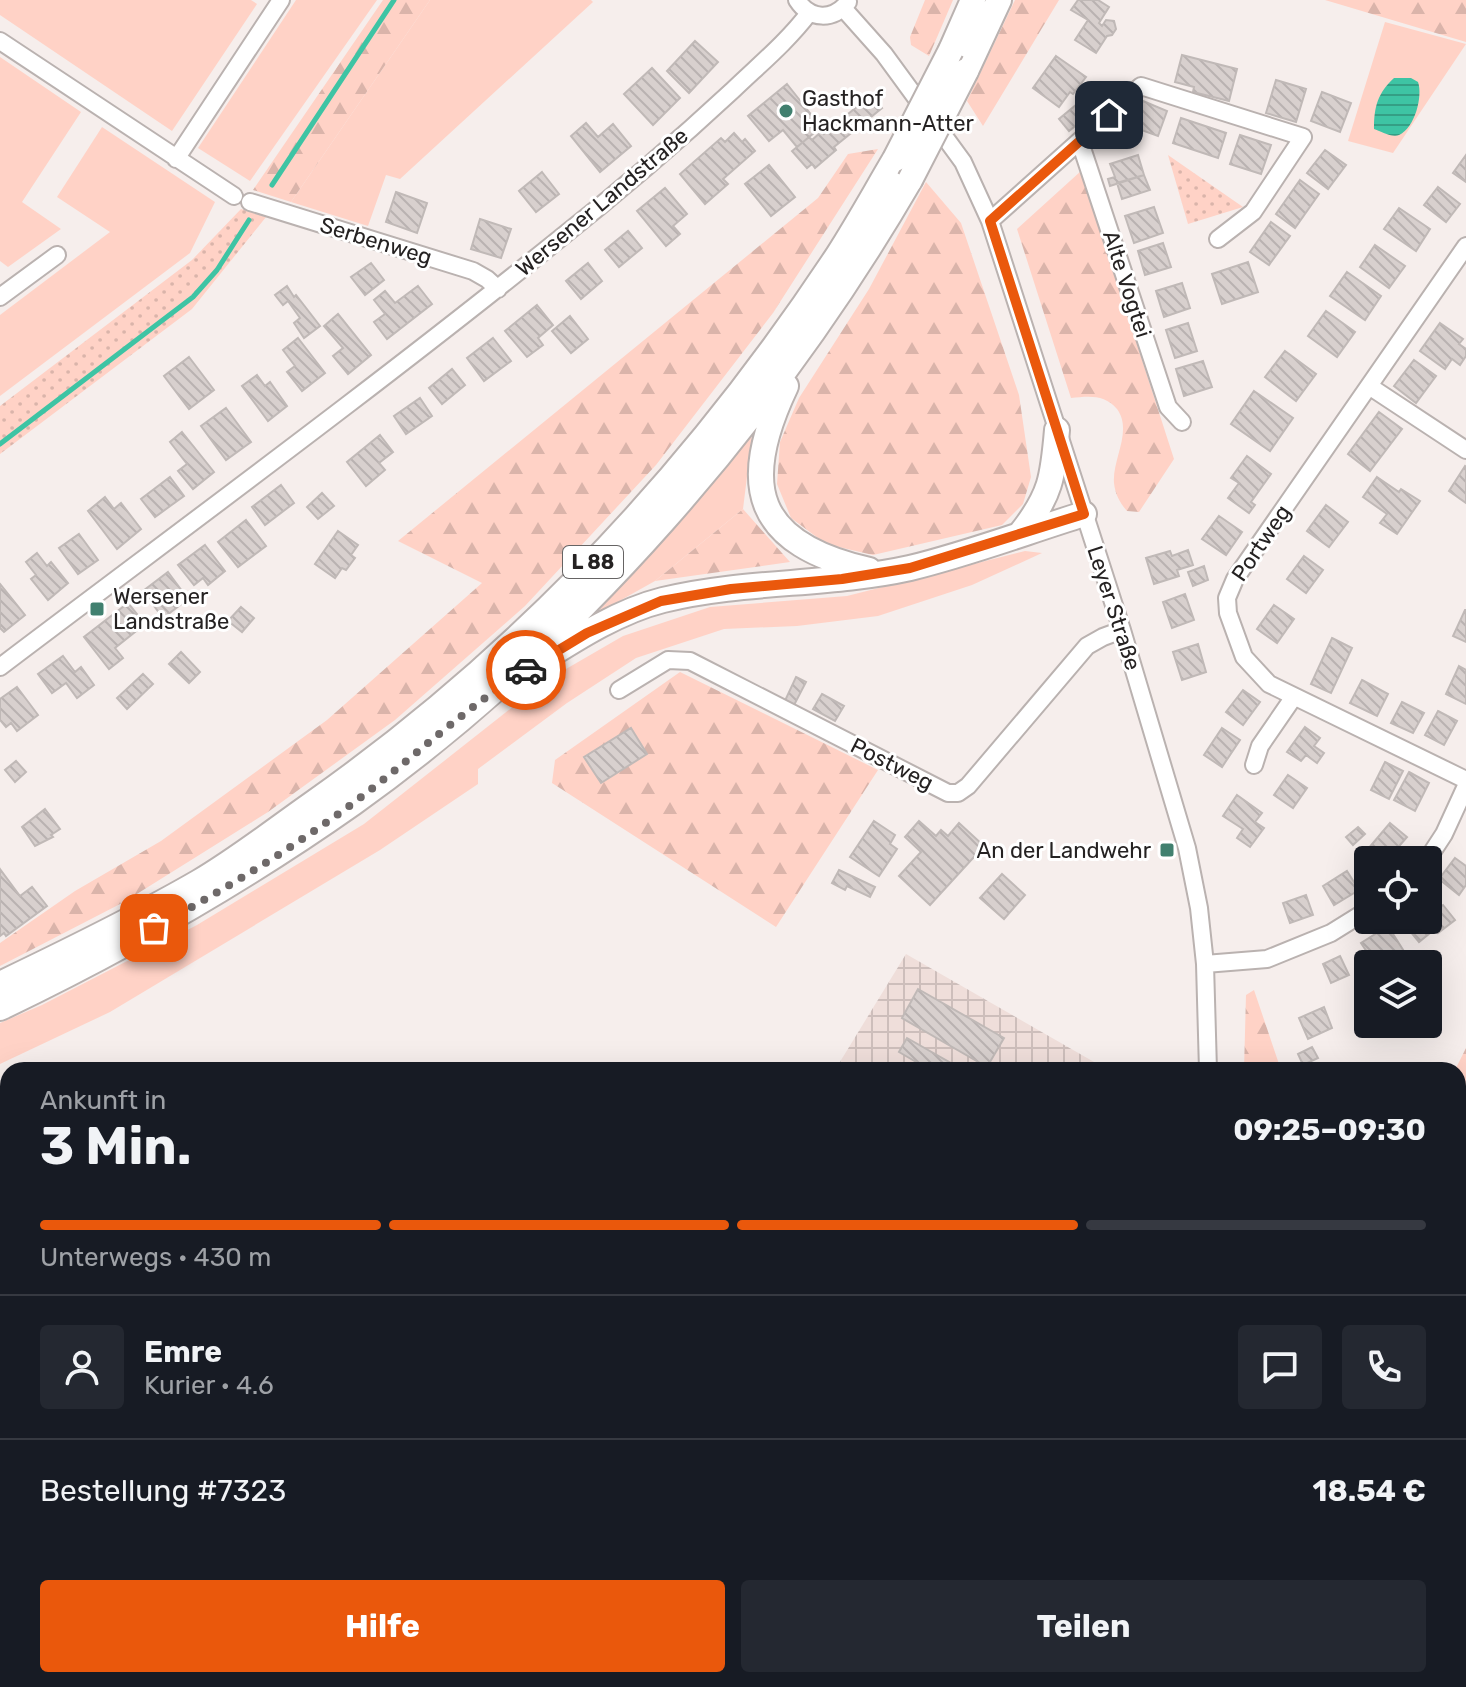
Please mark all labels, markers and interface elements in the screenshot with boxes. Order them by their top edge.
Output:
pin [1075,81,1143,149]
place label: Gasthof Hackmann-Atter [802,85,975,137]
icon: home [1087,93,1131,137]
marker: Gasthof Hackmann-Atter [777,102,795,120]
street label: Wersener Landstraße [510,122,694,282]
street label: Serbenweg [317,211,435,271]
street label: Alte Vogtei [1097,227,1157,341]
street label: Portweg [1226,500,1296,586]
street label: Leyer Straße [1081,542,1147,674]
road number: L 88 [563,546,623,578]
place label: Wersener Landstraße [113,583,229,635]
marker: Wersener Landstraße [88,600,106,618]
courier [486,630,566,710]
icon: car [504,648,548,692]
street label: Postweg [846,732,938,796]
place label: An der Landwehr [977,837,1152,864]
marker: An der Landwehr [1158,841,1176,859]
map controls [1354,846,1442,1038]
button: locate [1354,846,1442,934]
pin [120,894,188,962]
icon: bag [132,906,176,950]
button: layers [1354,950,1442,1038]
text: Ankunft in [40,1085,166,1116]
text: 09:25–09:30 [1233,1112,1426,1148]
text: 3 Min. [40,1115,191,1177]
text: Unterwegs · 430 m [40,1242,271,1273]
button: person [40,1325,124,1409]
button: chat [1238,1325,1322,1409]
button: phone [1342,1325,1426,1409]
text: Emre [144,1334,222,1370]
text: Kurier · 4.6 [144,1370,274,1401]
text: Bestellung #7323 [40,1473,286,1509]
text: 18.54 € [1313,1473,1426,1509]
button: Hilfe [40,1580,725,1672]
button: Teilen [741,1580,1426,1672]

